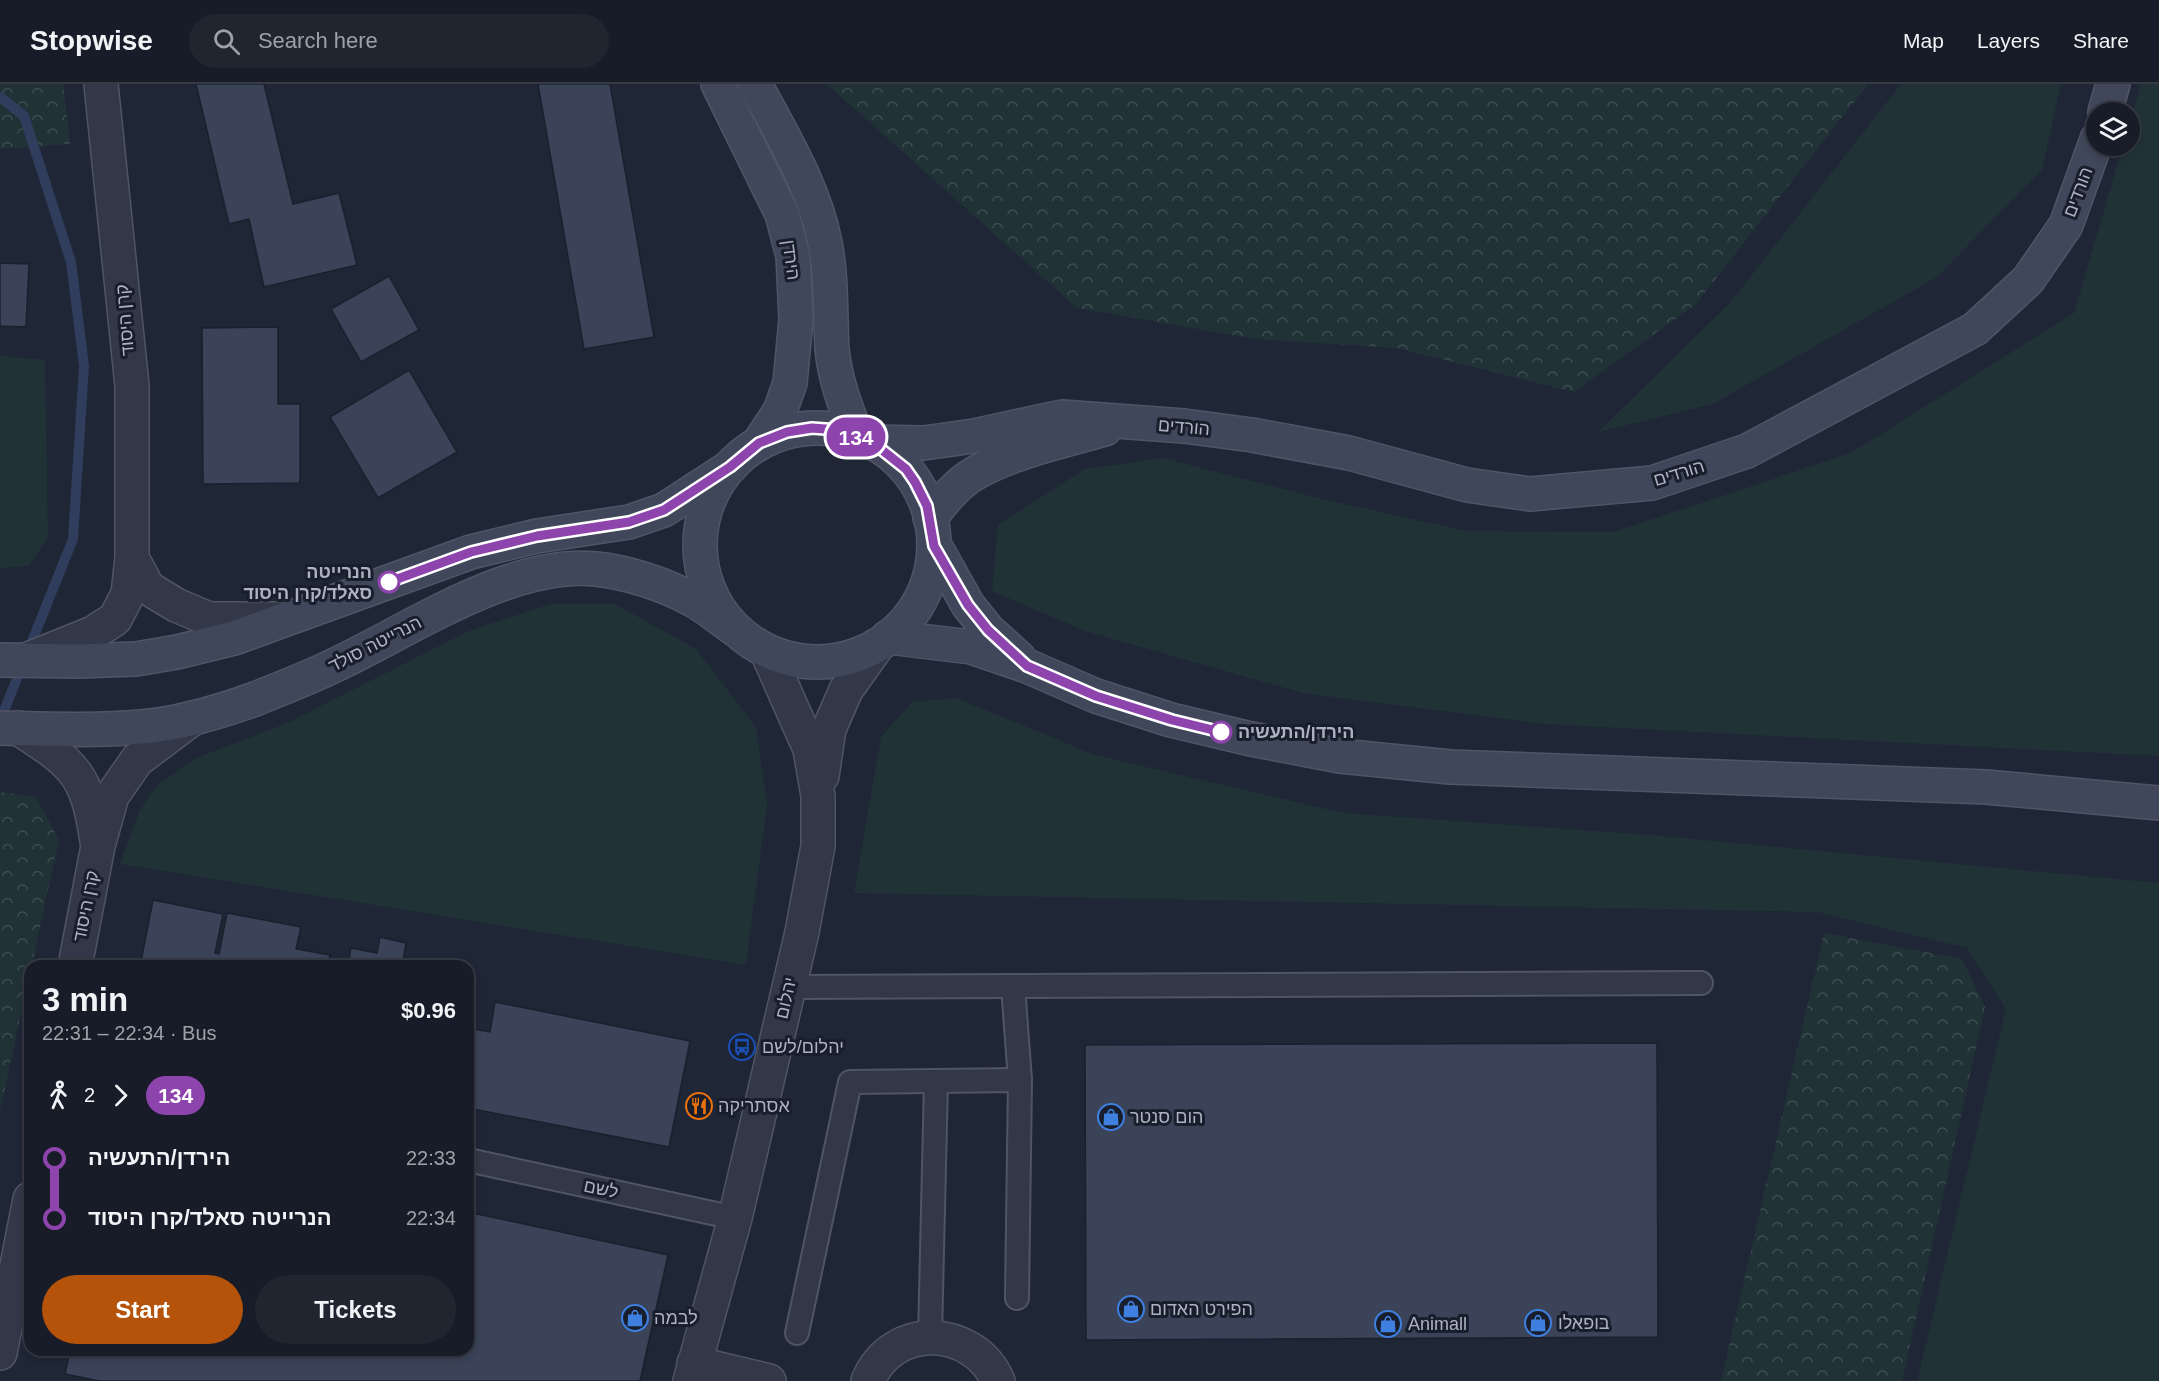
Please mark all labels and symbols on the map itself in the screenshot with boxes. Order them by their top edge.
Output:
street label: הורדים [2059,164,2097,220]
street label: הירדן [778,239,804,281]
street label: קרן היסוד [112,283,138,357]
street label: הורדים [1157,415,1211,439]
line badge: 134 [822,418,890,456]
street label: הורדים [1651,456,1707,490]
place label: הנרייטה סאלד/קרן היסוד [243,562,372,603]
marker: הנרייטה סאלד/קרן היסוד [378,571,400,593]
street label: הנרייטה סולד [325,612,425,676]
marker: הירדן/התעשיה [1210,721,1232,743]
place label: הירדן/התעשיה [1238,722,1354,742]
street label: קרן היסוד [69,869,103,943]
street label: יהלום [772,975,800,1021]
bus stop icon: יהלום/לשם [727,1032,757,1062]
place label: יהלום/לשם [762,1037,844,1057]
restaurant icon: אסתריקה [684,1091,714,1121]
place label: אסתריקה [718,1096,790,1116]
shop icon: הום סנטר [1096,1102,1126,1132]
place label: הום סנטר [1130,1107,1203,1127]
street label: לשם [582,1176,620,1202]
shop icon: הפירט האדום [1116,1294,1146,1324]
place label: הפירט האדום [1150,1299,1253,1319]
shop icon: לבמה [620,1303,650,1333]
place label: לבמה [654,1308,698,1328]
shop icon: בופאלו [1523,1308,1553,1338]
shop icon: Animall [1373,1309,1403,1339]
place label: בופאלו [1558,1313,1610,1333]
place label: Animall [1408,1314,1467,1334]

